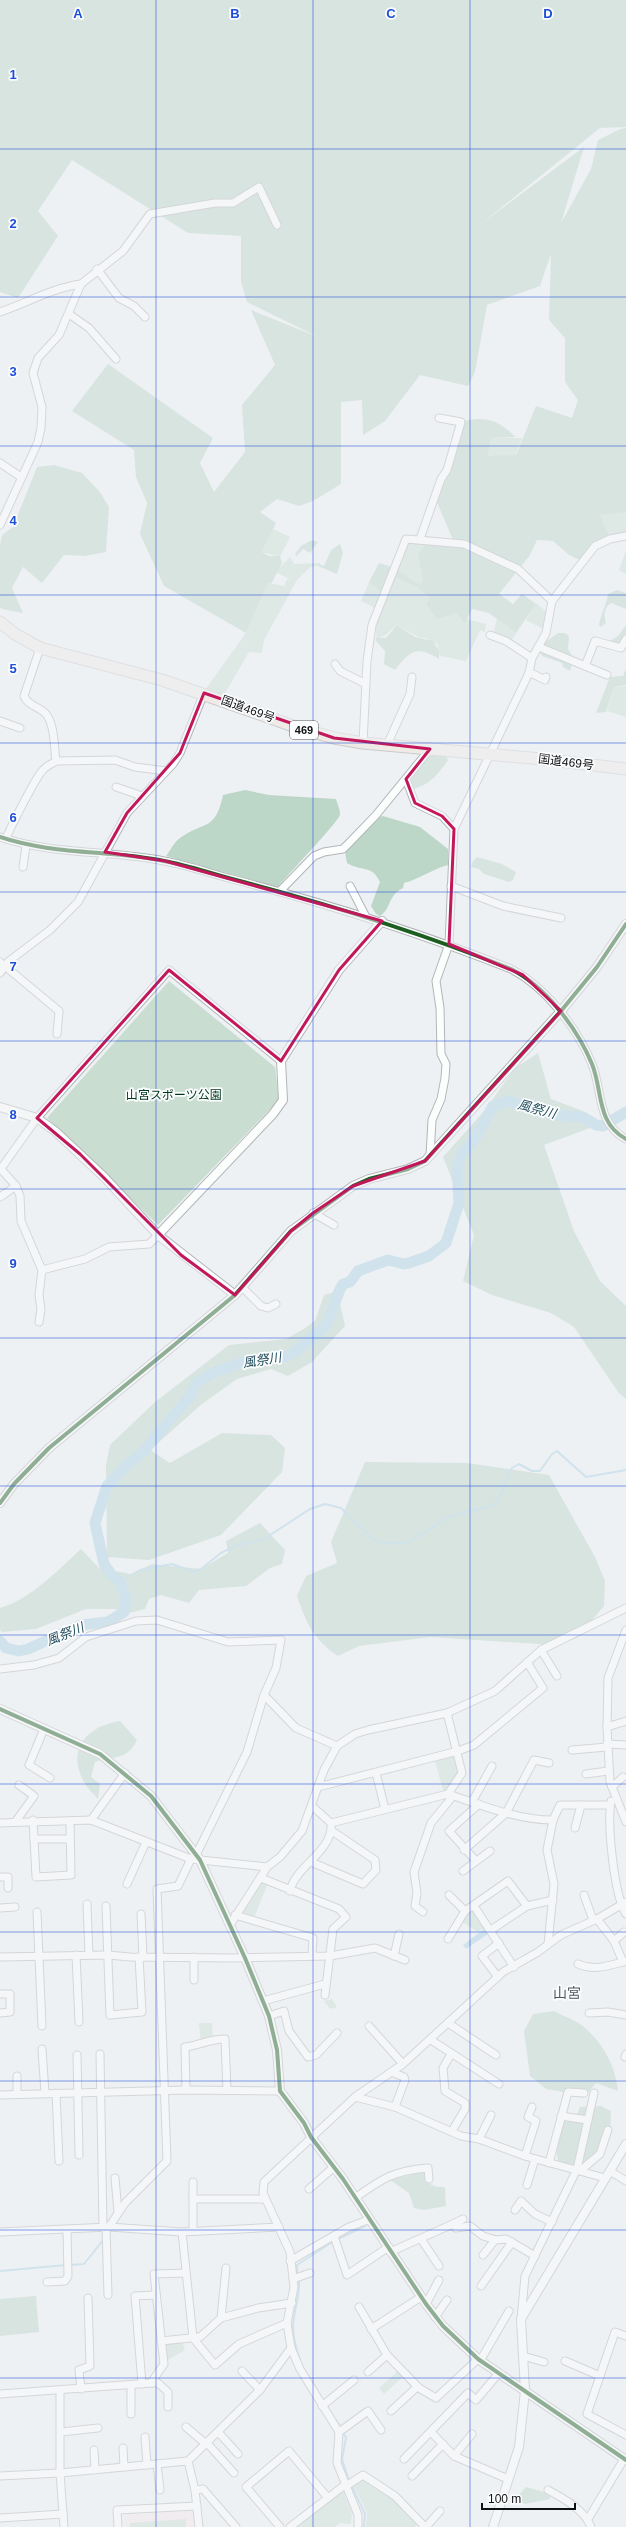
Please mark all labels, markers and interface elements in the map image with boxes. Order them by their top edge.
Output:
text: A [73,6,83,21]
text: B [230,6,240,21]
text: C [386,6,396,21]
text: D [543,6,553,21]
text: 1 [9,67,17,82]
text: 2 [9,216,17,231]
text: 3 [9,364,17,379]
text: 4 [9,513,17,528]
text: 5 [9,661,17,676]
street label: 国道469号 [219,693,277,725]
road number: 469 [290,721,318,739]
street label: 国道469号 [537,752,595,772]
text: 6 [9,810,17,825]
text: 7 [9,959,17,974]
park label: 山宮スポーツ公園 [126,1088,222,1102]
water label: 風祭川 [516,1097,560,1122]
text: 8 [9,1107,17,1122]
text: 9 [9,1256,17,1271]
water label: 風祭川 [242,1349,284,1370]
water label: 風祭川 [44,1619,88,1648]
district label: 山宮 [553,1985,581,2001]
scale bar [482,2485,575,2511]
text: 100 m [488,2492,521,2506]

